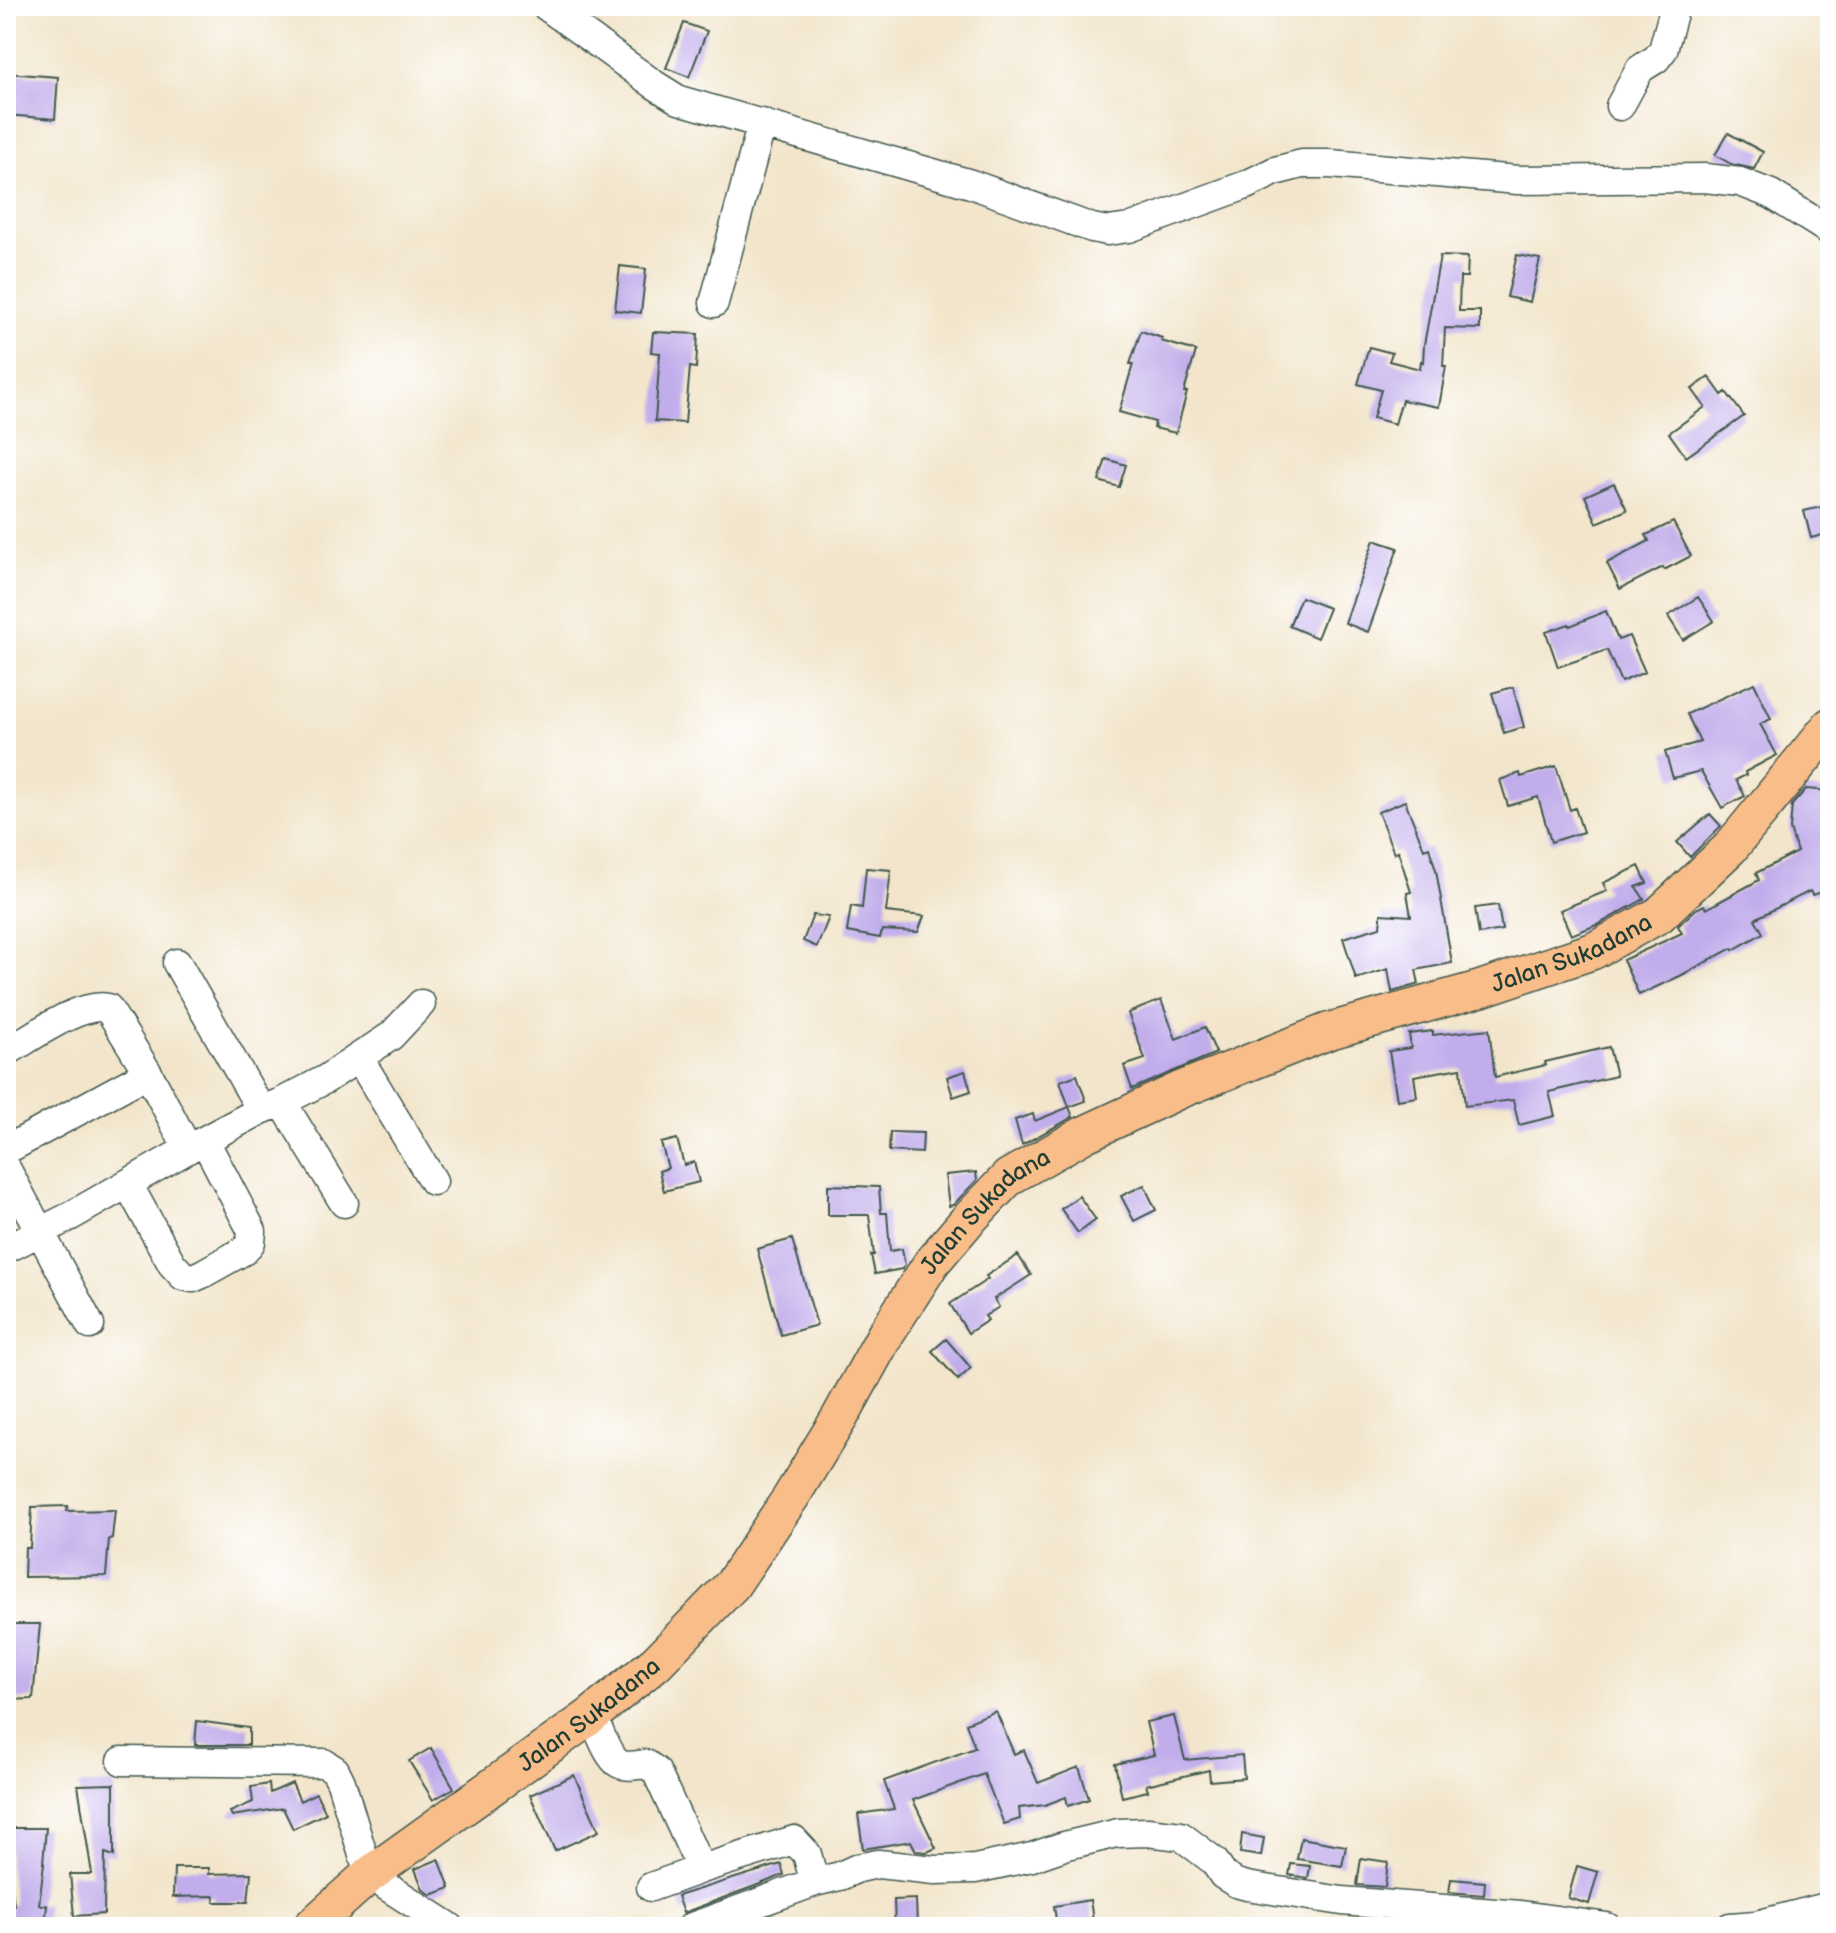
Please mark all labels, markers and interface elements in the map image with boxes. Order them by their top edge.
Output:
street label: Jalan Sukadana [1488,908,1657,999]
street label: Jalan Sukadana [914,1143,1056,1280]
street label: Jalan Sukadana [512,1652,666,1779]

